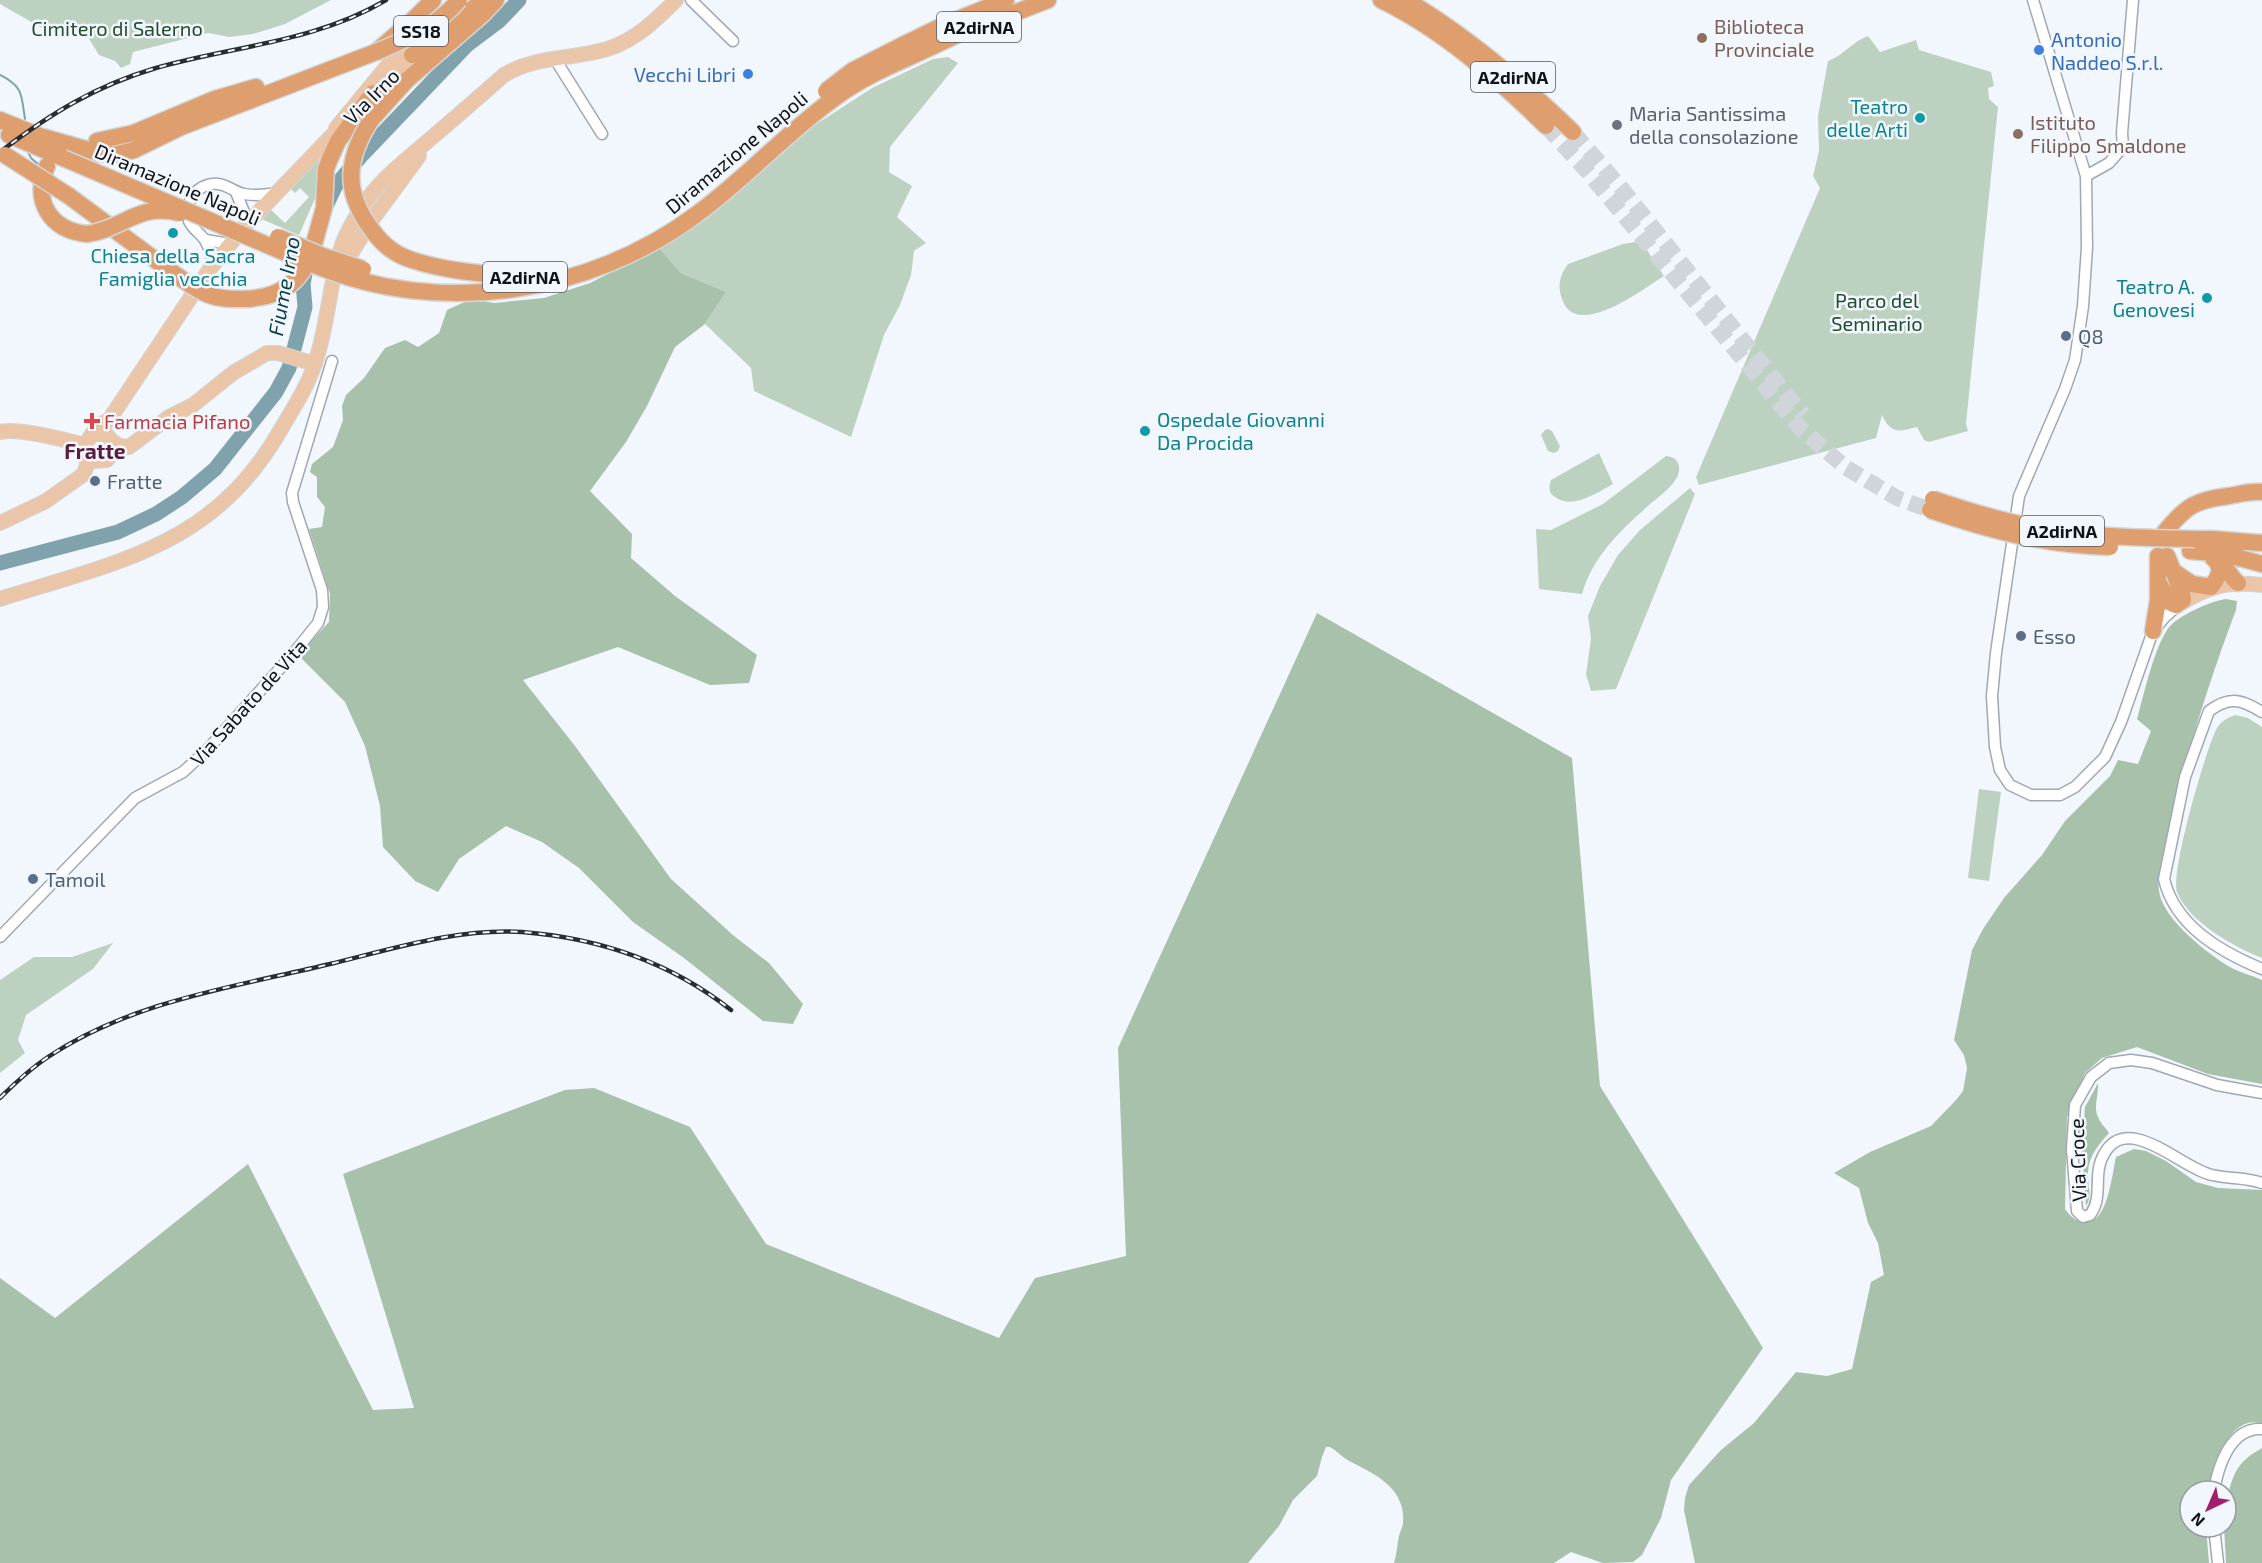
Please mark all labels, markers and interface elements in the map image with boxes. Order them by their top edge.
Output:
road number: A2dirNA [937,12,1021,42]
place label: Biblioteca Provinciale [1714,14,1814,61]
park label: Cimitero di Salerno [31,16,203,40]
road number: SS18 [394,16,448,46]
place label: Antonio Naddeo S.r.l. [2051,27,2163,74]
marker: Biblioteca Provinciale [1695,31,1709,45]
marker: Antonio Naddeo S.r.l. [2032,43,2046,57]
place label: Vecchi Libri [634,62,736,86]
road number: A2dirNA [1471,62,1555,92]
street label: Via Irno [338,63,404,129]
marker: Vecchi Libri [741,67,755,81]
street label: Diramazione Napoli [660,86,812,218]
place label: Teatro delle Arti [1826,94,1908,141]
place label: Maria Santissima della consolazione [1629,101,1798,148]
place label: Istituto Filippo Smaldone [2030,110,2187,157]
marker: Teatro delle Arti [1913,111,1927,125]
marker: Maria Santissima della consolazione [1610,118,1624,132]
marker: Istituto Filippo Smaldone [2011,127,2025,141]
street label: Diramazione Napoli [91,138,265,230]
marker: Chiesa della Sacra Famiglia vecchia [166,226,180,240]
water label: Fiume Irno [262,234,304,338]
place label: Chiesa della Sacra Famiglia vecchia [91,243,255,290]
road number: A2dirNA [483,262,567,292]
place label: Teatro A. Genovesi [2113,274,2195,321]
park label: Parco del Seminario [1831,288,1923,335]
marker: Teatro A. Genovesi [2200,291,2214,305]
place label: Q8 [2078,324,2104,348]
marker: Q8 [2059,329,2073,343]
place label: Ospedale Giovanni Da Procida [1157,407,1325,454]
place label: Farmacia Pifano [104,409,250,433]
marker: Farmacia Pifano [85,414,99,428]
marker: Ospedale Giovanni Da Procida [1138,424,1152,438]
district label: Fratte [64,438,126,463]
place label: Fratte [107,469,162,493]
marker: Fratte [88,474,102,488]
road number: A2dirNA [2020,516,2104,546]
place label: Esso [2033,624,2076,648]
marker: Esso [2014,629,2028,643]
street label: Via Sabato de Vita [185,634,311,770]
place label: Tamoil [45,867,106,891]
marker: Tamoil [26,872,40,886]
street label: Via Croce [2064,1118,2090,1202]
north arrow [2178,1479,2238,1539]
text: N [2186,1509,2208,1531]

